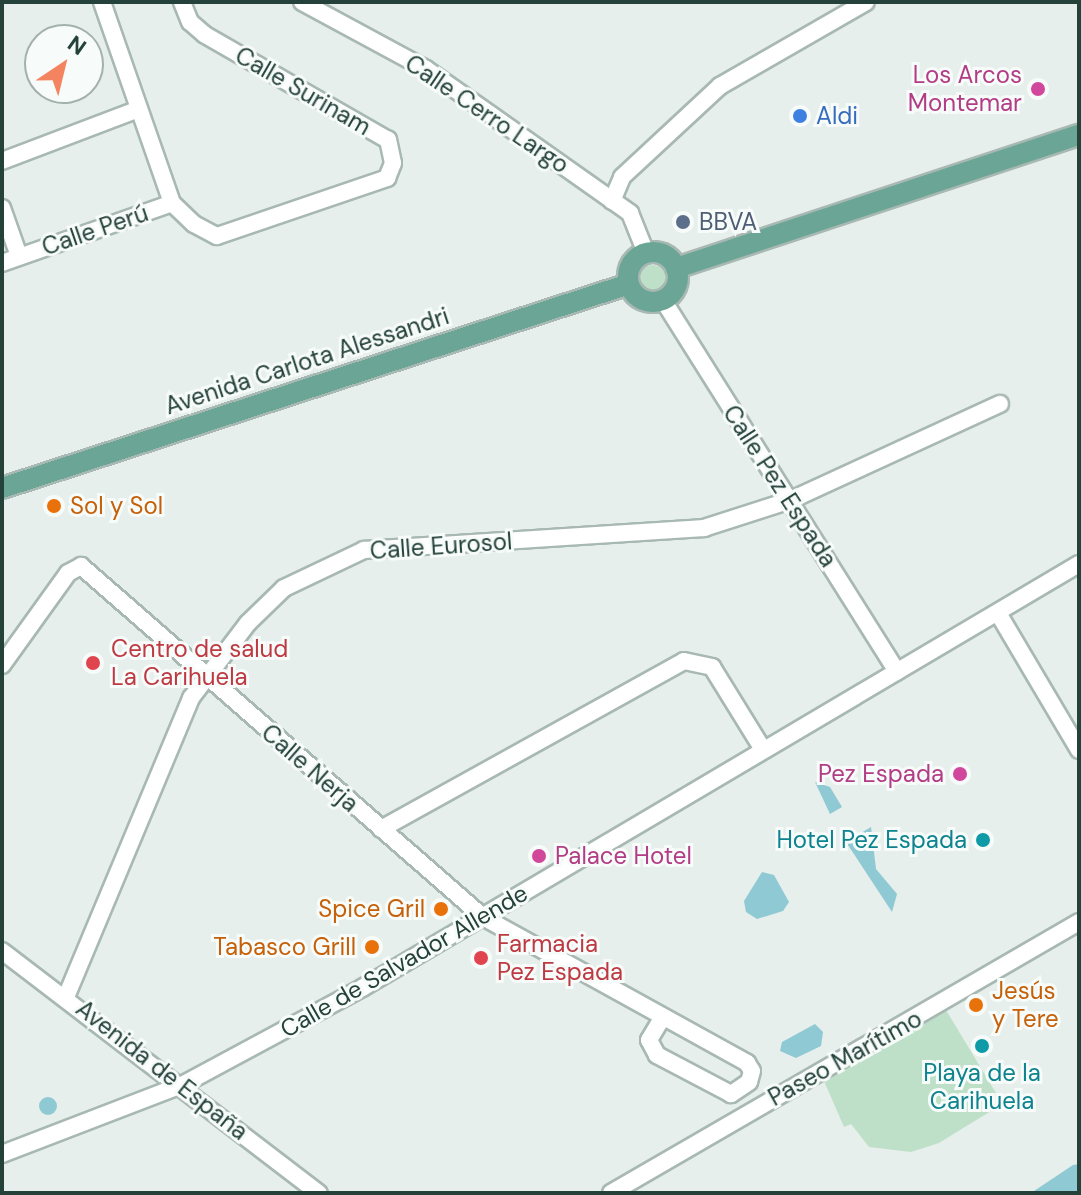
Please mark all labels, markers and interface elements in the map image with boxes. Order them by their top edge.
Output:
north arrow [24,24,104,104]
text: N [62,29,92,62]
street label: Calle Surinam [230,41,376,141]
street label: Calle Cerro Largo [400,49,574,179]
place label: Los Arcos Montemar [908,61,1022,117]
marker: Los Arcos Montemar [1029,80,1047,98]
place label: Aldi [816,102,858,130]
marker: Aldi [791,107,809,125]
street label: Calle Perú [38,198,152,262]
place label: BBVA [699,208,757,236]
marker: BBVA [674,213,692,231]
street label: Avenida Carlota Alessandri [161,301,453,421]
street label: Calle Pez Espada [717,400,843,572]
place label: Sol y Sol [70,492,163,520]
marker: Sol y Sol [45,497,63,515]
street label: Calle Eurosol [369,527,513,565]
place label: Centro de salud La Carihuela [111,635,288,691]
marker: Centro de salud La Carihuela [82,652,104,674]
street label: Calle Nerja [256,718,364,818]
place label: Pez Espada [818,760,944,788]
marker: Pez Espada [951,765,969,783]
place label: Hotel Pez Espada [776,826,967,854]
marker: Hotel Pez Espada [974,831,992,849]
place label: Palace Hotel [555,842,692,870]
marker: Palace Hotel [530,847,548,865]
street label: Calle de Salvador Allende [275,878,533,1044]
place label: Spice Gril [318,895,425,923]
marker: Spice Gril [432,900,450,918]
place label: Farmacia Pez Espada [497,930,623,986]
place label: Tabasco Grill [213,933,356,961]
marker: Tabasco Grill [363,938,381,956]
marker: Farmacia Pez Espada [472,949,490,967]
place label: Jesús y Tere [992,977,1059,1033]
street label: Avenida de España [70,994,254,1146]
marker: Jesús y Tere [967,996,985,1014]
street label: Paseo Marítimo [763,1004,927,1112]
marker: Playa de la Carihuela [973,1037,991,1055]
place label: Playa de la Carihuela [923,1059,1041,1115]

